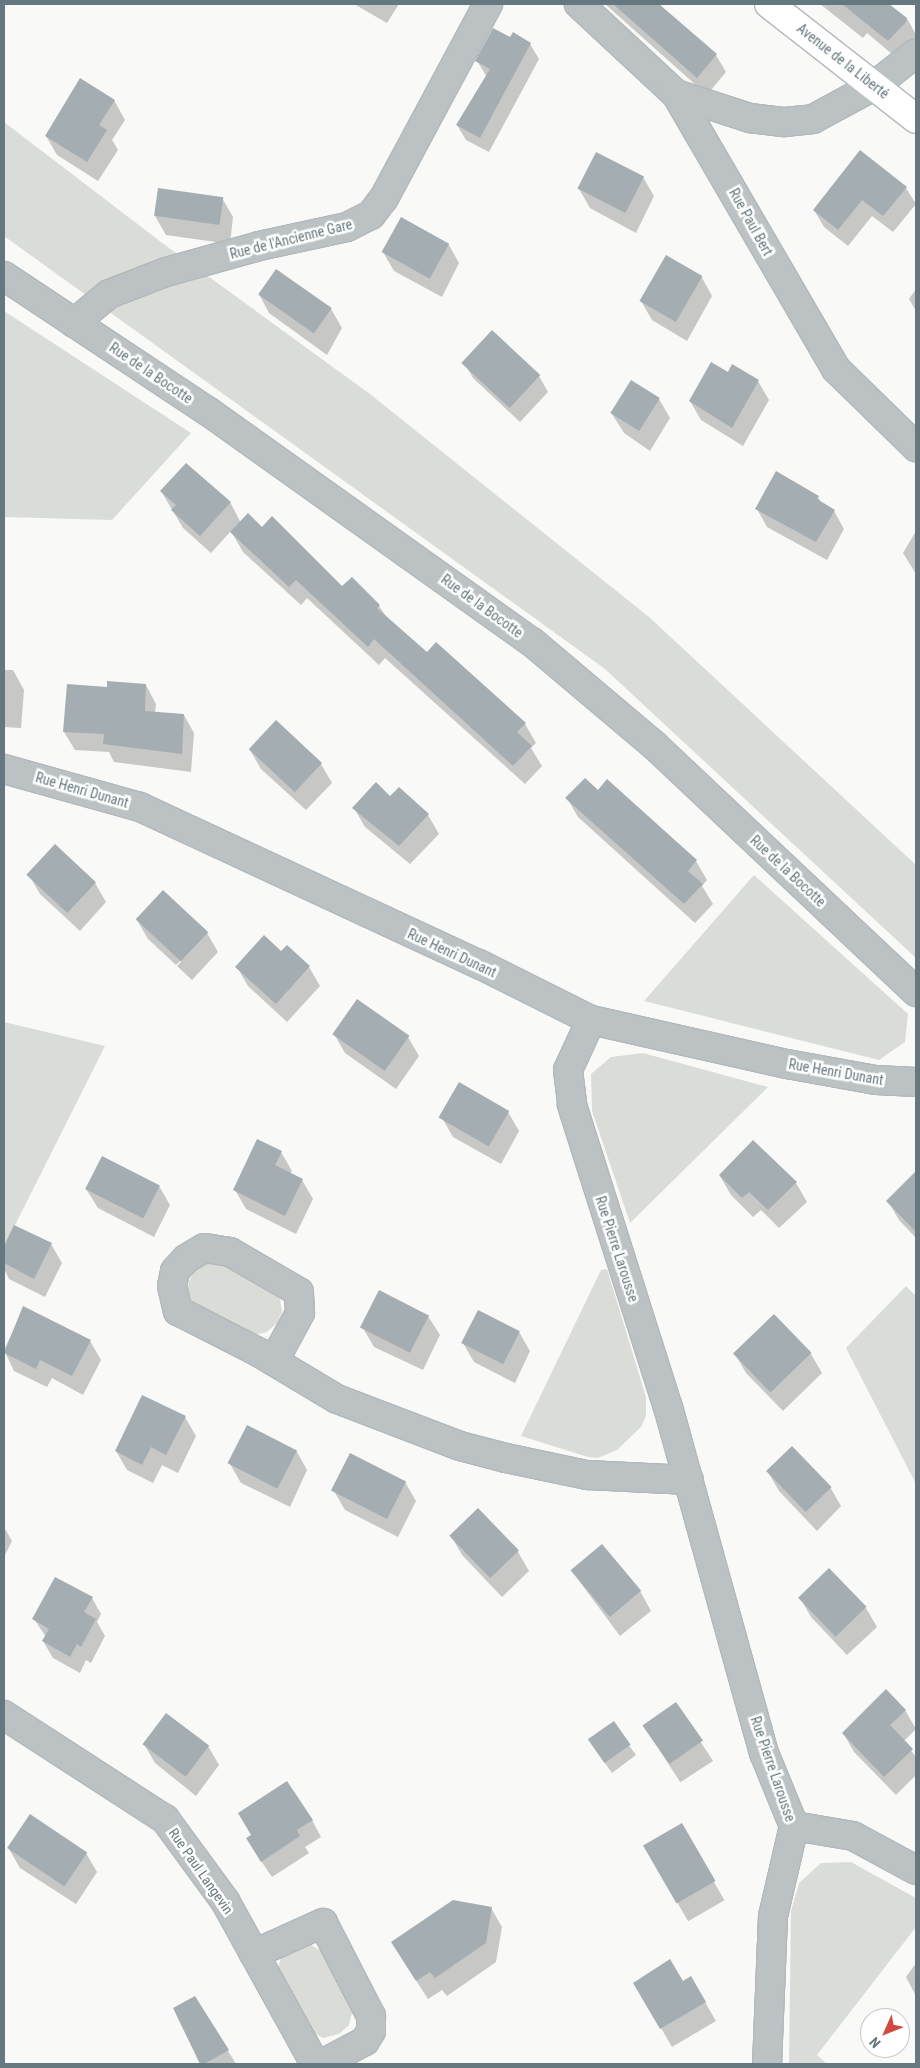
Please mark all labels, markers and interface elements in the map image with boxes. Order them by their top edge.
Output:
street label: Avenue de la Liberté [794,20,892,102]
street label: Rue Paul Bert [726,185,776,259]
street label: Rue de l'Ancienne Gare [228,216,354,262]
street label: Rue de la Bocotte [106,339,196,407]
street label: Rue de la Bocotte [438,571,526,641]
street label: Rue Henri Dunant [34,769,130,811]
street label: Rue de la Bocotte [747,832,829,910]
street label: Rue Henri Dunant [405,925,499,981]
street label: Rue Henri Dunant [787,1055,885,1089]
street label: Rue Pierre Larousse [592,1194,642,1304]
street label: Rue Pierre Larousse [747,1714,799,1824]
street label: Rue Paul Langevin [165,1825,237,1917]
north arrow [860,2008,910,2058]
text: N [866,2034,884,2051]

